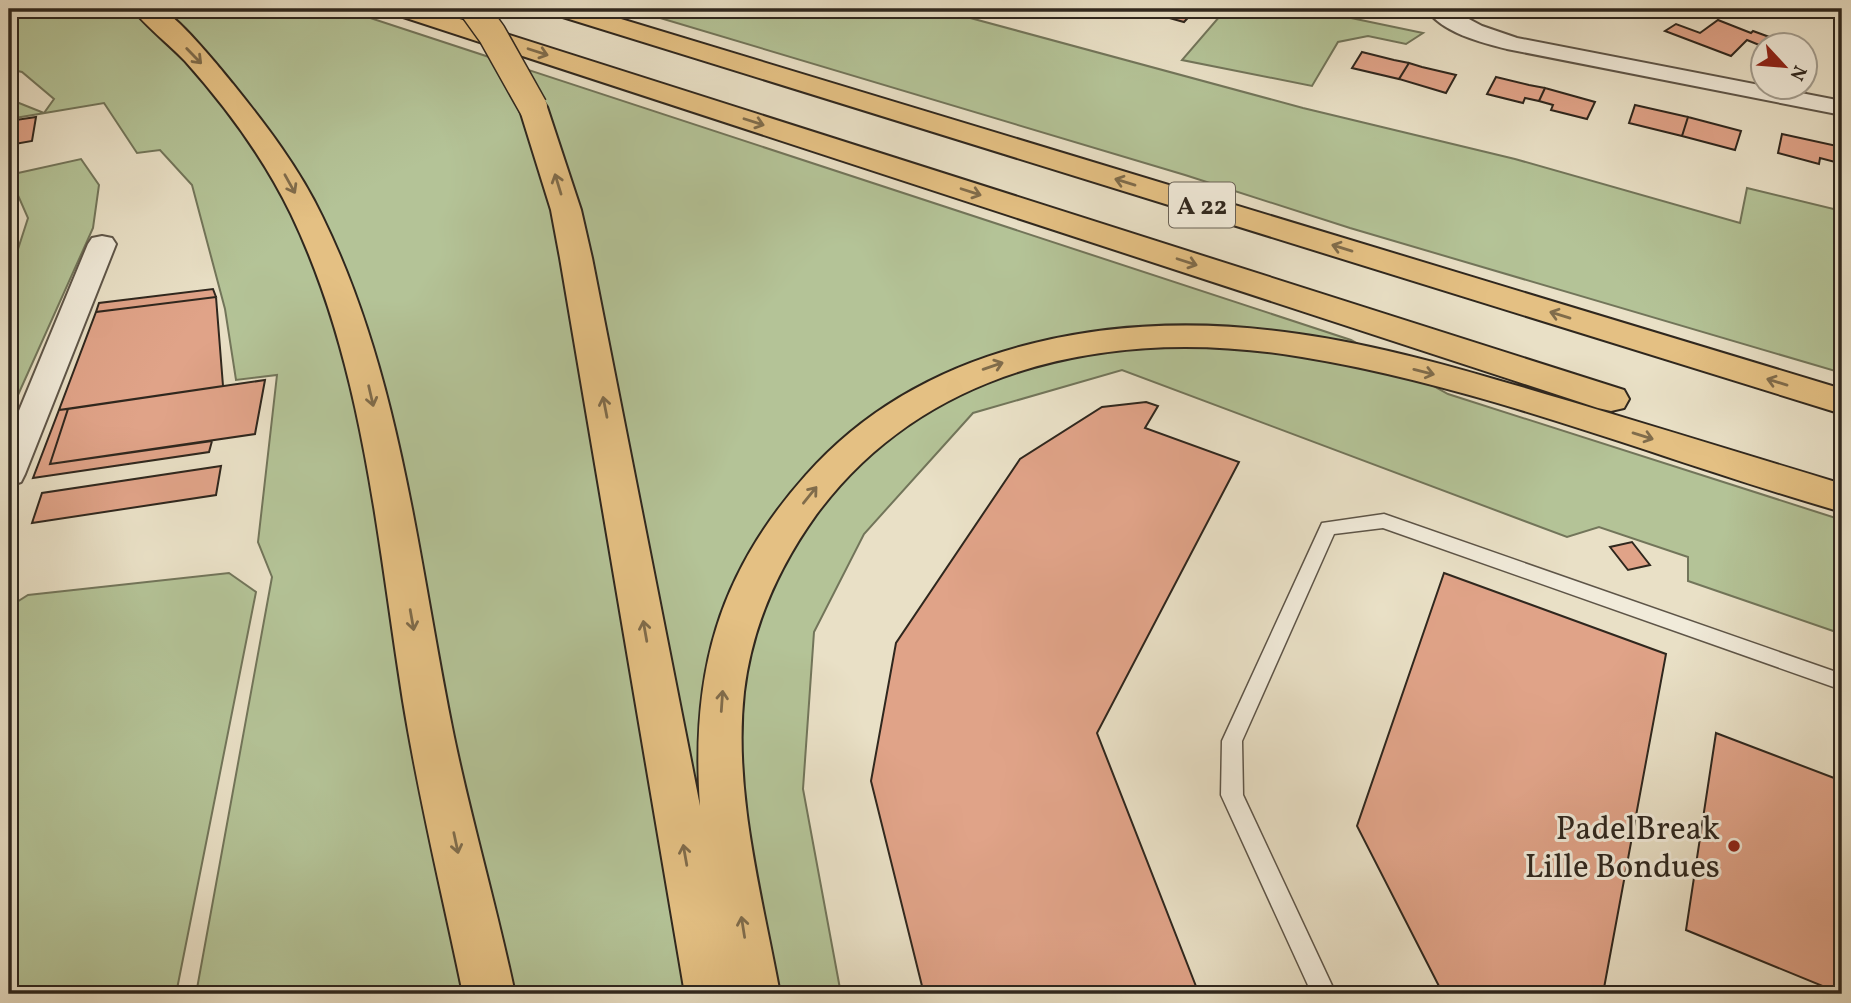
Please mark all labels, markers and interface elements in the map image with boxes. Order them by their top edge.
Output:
north arrow [1750,32,1820,102]
one-way arrow [186,47,203,64]
one-way arrow [526,47,548,60]
text: N [1783,61,1812,85]
one-way arrow [743,117,765,130]
one-way arrow [284,173,298,194]
one-way arrow [551,174,563,196]
one-way arrow [1114,174,1136,187]
road number: A 22 [1169,182,1235,228]
one-way arrow [959,187,981,200]
one-way arrow [1331,241,1353,254]
one-way arrow [1176,257,1198,270]
one-way arrow [1549,308,1571,320]
one-way arrow [982,359,1004,371]
one-way arrow [1413,366,1435,379]
one-way arrow [1766,374,1788,387]
one-way arrow [364,384,378,407]
one-way arrow [598,396,611,419]
one-way arrow [1631,431,1653,444]
one-way arrow [802,486,817,505]
one-way arrow [406,608,419,631]
one-way arrow [638,620,651,643]
one-way arrow [716,690,729,713]
place label: PadelBreak Lille Bondues [1525,808,1720,892]
one-way arrow [450,831,463,854]
marker: PadelBreak Lille Bondues [1726,838,1742,854]
one-way arrow [678,844,691,867]
one-way arrow [736,916,749,939]

